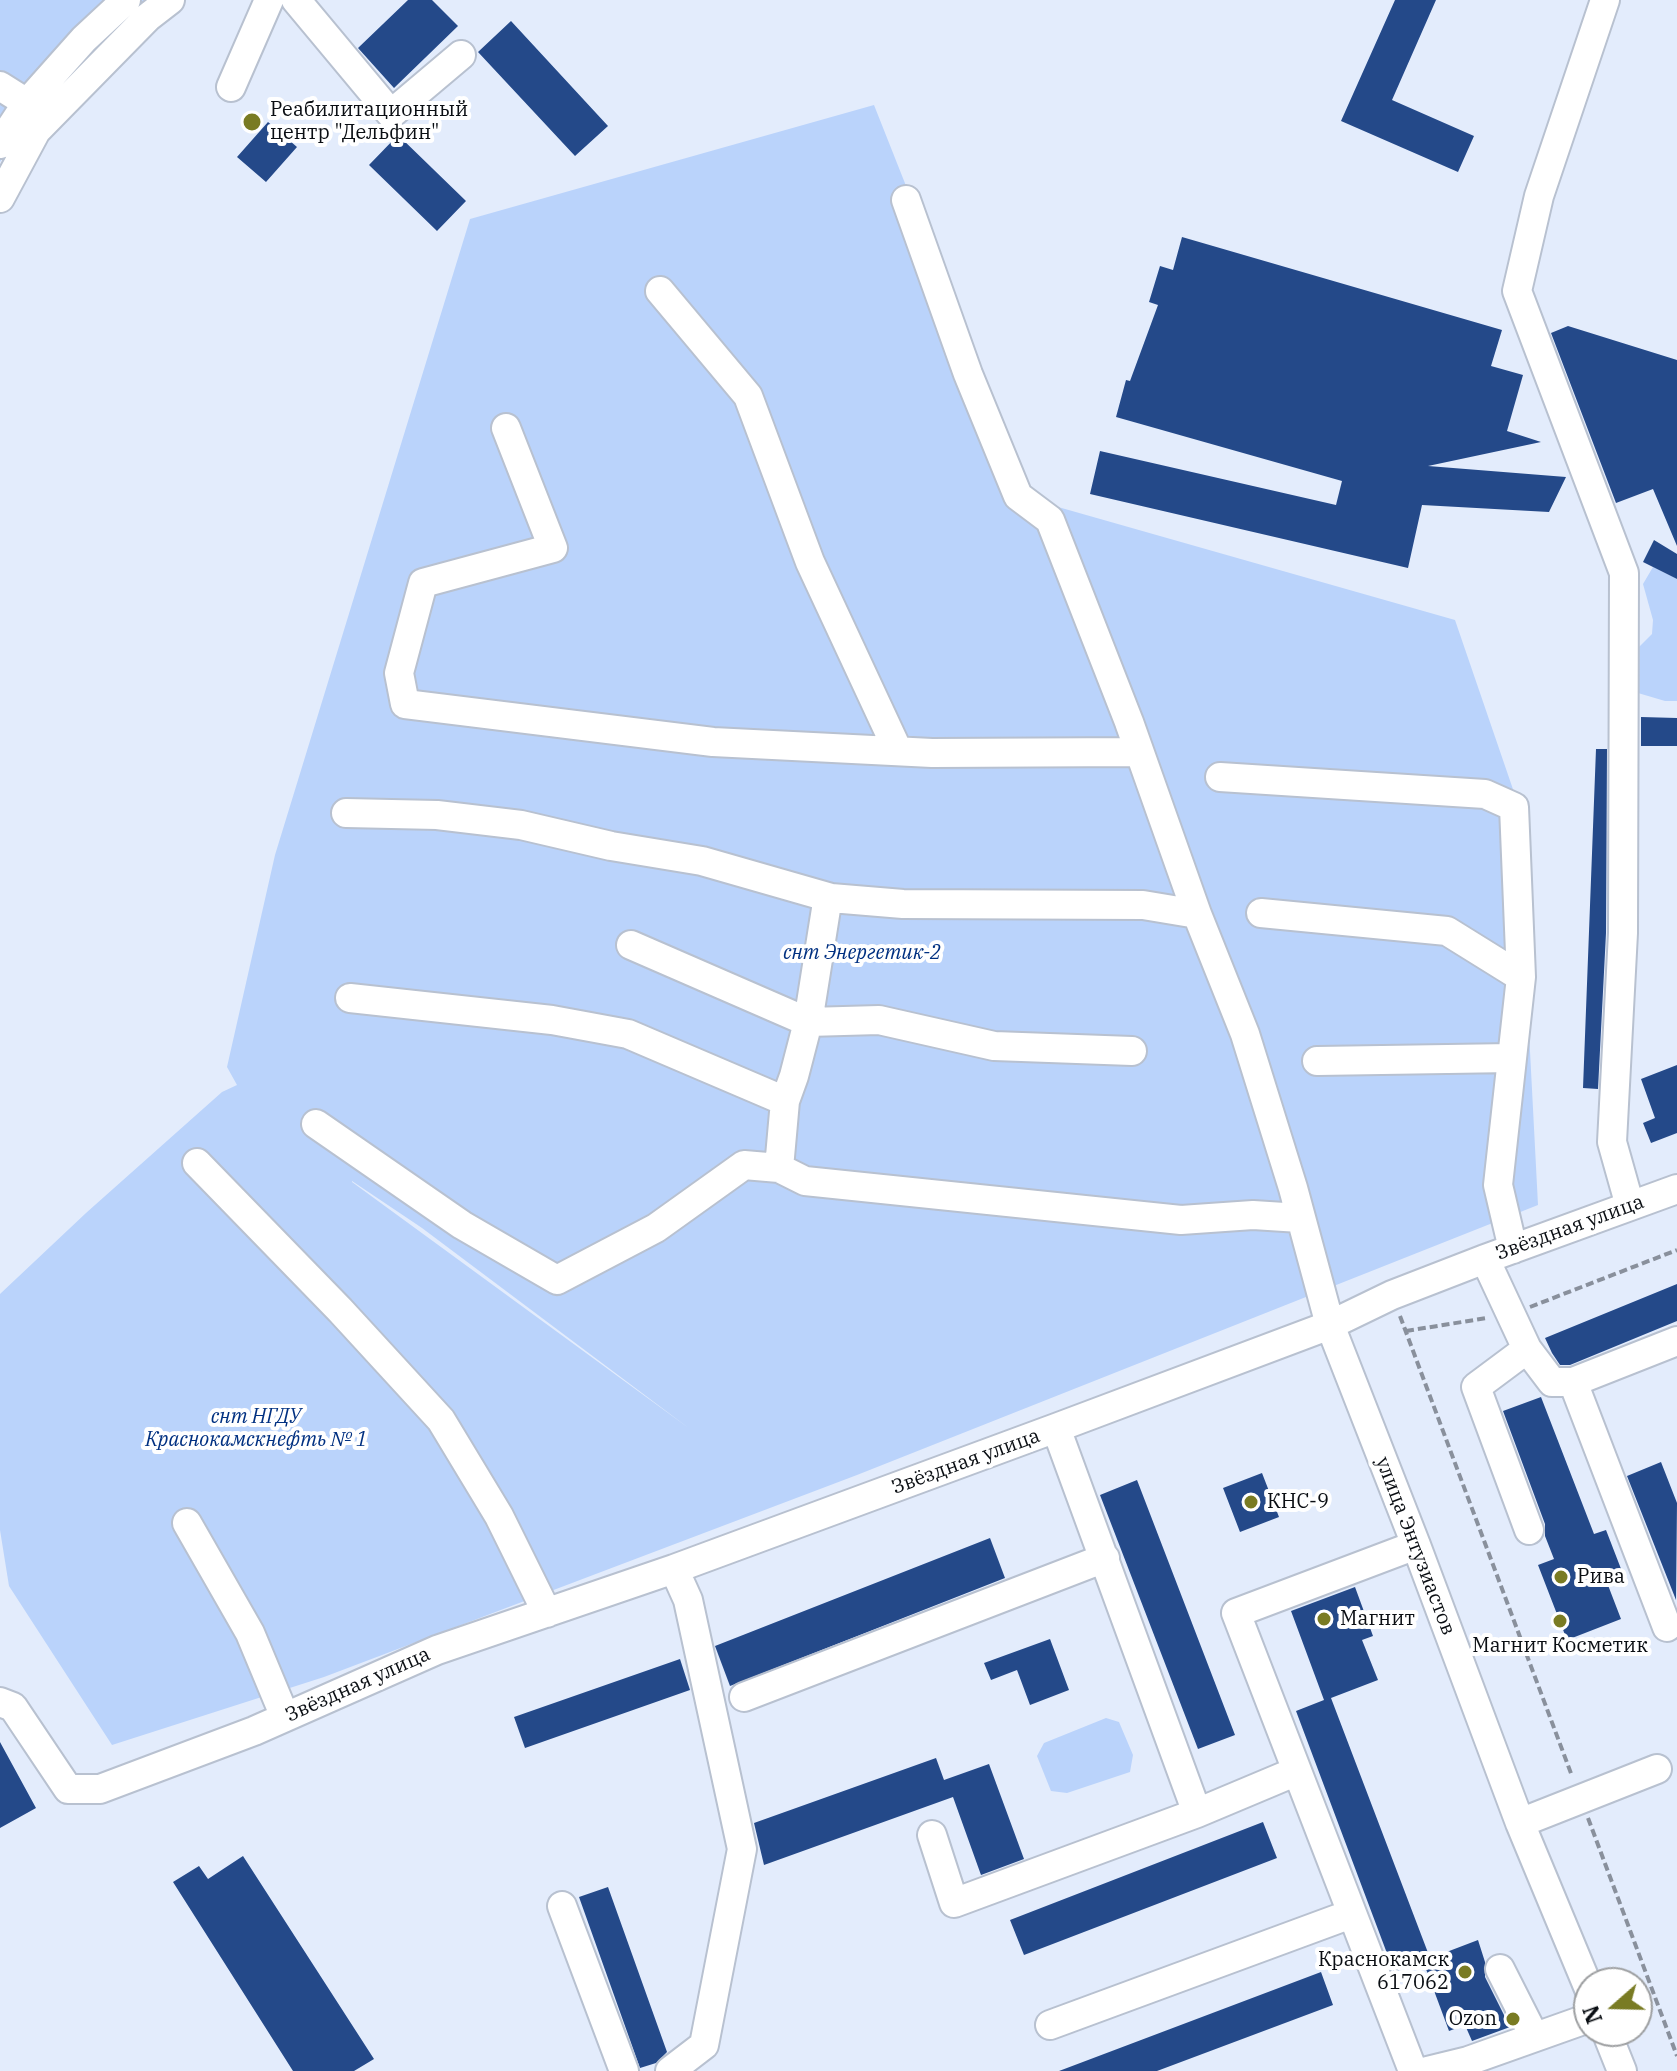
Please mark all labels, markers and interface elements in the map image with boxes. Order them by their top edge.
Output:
place label: Реабилитационный центр "Дельфин" [270,98,468,145]
marker: Реабилитационный центр "Дельфин" [241,111,263,133]
park label: снт Энергетик-2 [783,941,941,965]
street label: Звёздная улица [1493,1190,1647,1266]
park label: снт НГДУ Краснокамскнефть № 1 [145,1405,367,1452]
street label: Звёздная улица [889,1424,1043,1500]
street label: улица Энтузиастов [1370,1454,1460,1638]
place label: КНС-9 [1267,1490,1329,1514]
marker: КНС-9 [1242,1493,1260,1511]
place label: Рива [1577,1565,1625,1589]
marker: Рива [1552,1568,1570,1586]
place label: Магнит [1340,1607,1415,1631]
marker: Магнит [1315,1610,1333,1628]
marker: Магнит Косметик [1551,1612,1569,1630]
place label: Магнит Косметик [1472,1634,1648,1658]
street label: Звёздная улица [282,1642,434,1728]
place label: Краснокамск 617062 [1318,1948,1449,1995]
marker: Краснокамск 617062 [1456,1963,1474,1981]
north arrow [1573,1967,1653,2047]
text: N [1575,2002,1608,2028]
place label: Ozon [1449,2007,1497,2031]
marker: Ozon [1504,2010,1522,2028]

